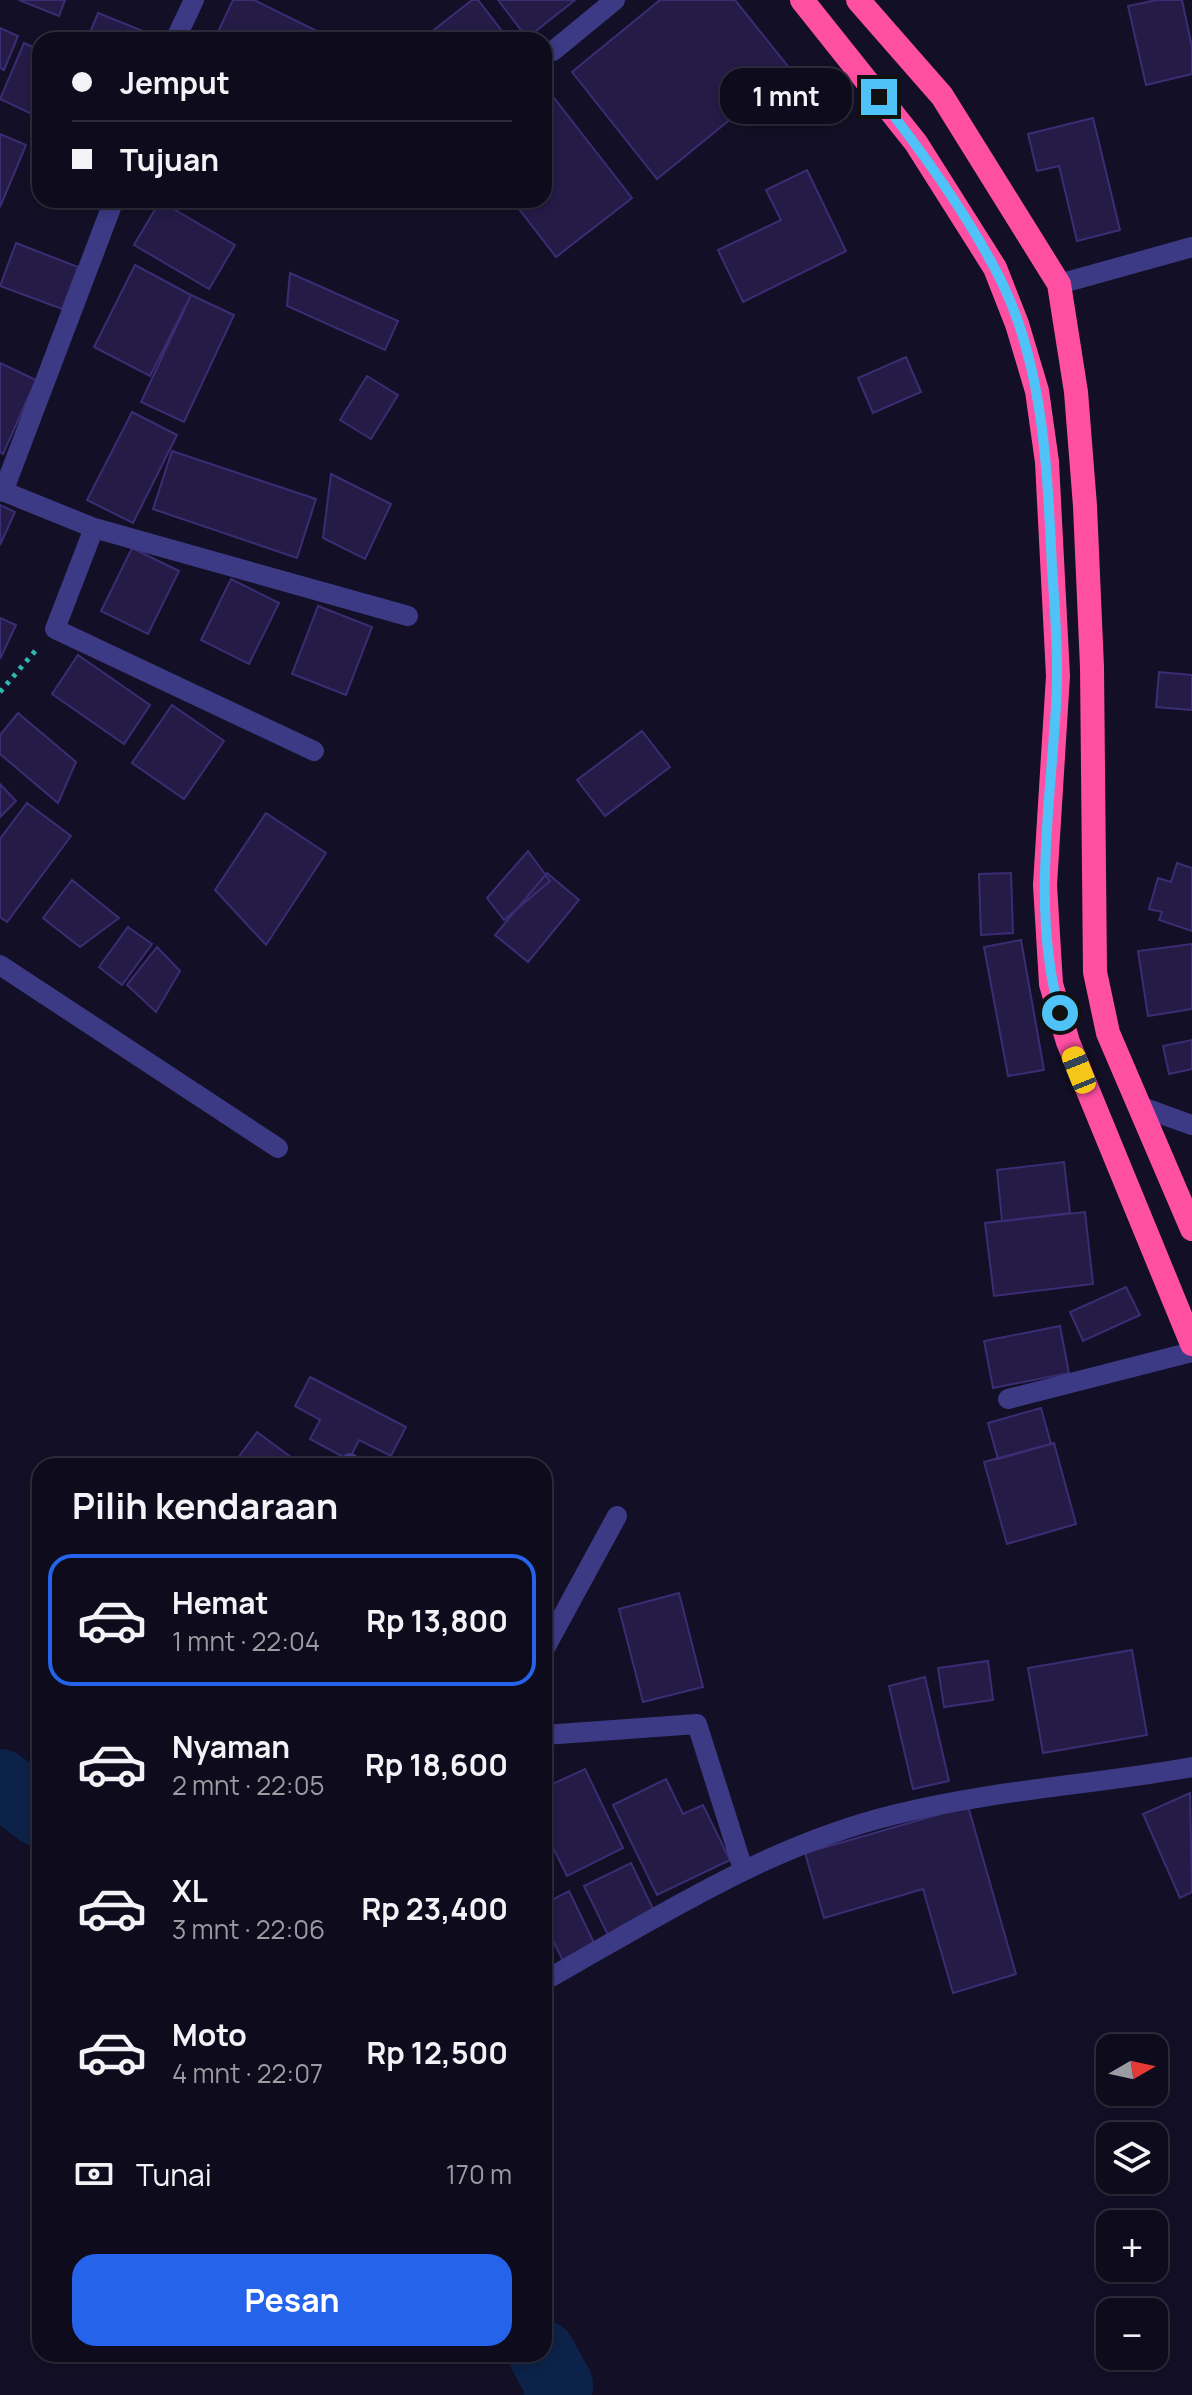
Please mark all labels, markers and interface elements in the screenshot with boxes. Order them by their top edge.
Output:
text: Jemput [120,62,230,103]
callout: 1 mnt [719,69,851,125]
text: 1 mnt [752,78,820,114]
route end [861,79,897,115]
text: Tujuan [120,139,219,180]
route start [1042,995,1078,1031]
car [1059,1043,1099,1097]
text: Pilih kendaraan [72,1481,338,1530]
text: Hemat [172,1582,269,1623]
icon: car [76,1584,148,1656]
text: Rp 13,800 [366,1600,508,1641]
text: 1 mnt · 22:04 [172,1623,320,1659]
text: Nyaman [172,1726,290,1767]
icon: car [76,1728,148,1800]
text: Rp 18,600 [365,1744,508,1785]
text: 2 mnt · 22:05 [172,1767,325,1803]
text: XL [172,1870,208,1911]
icon: car [76,1872,148,1944]
text: Rp 23,400 [362,1888,508,1929]
text: 3 mnt · 22:06 [172,1911,325,1947]
text: Moto [172,2014,247,2055]
icon: car [76,2016,148,2088]
text: Rp 12,500 [367,2032,508,2073]
north arrow [1096,2034,1168,2106]
map controls [1096,2034,1168,2370]
text: 4 mnt · 22:07 [172,2055,323,2091]
button: layers [1096,2122,1168,2194]
icon: cash [72,2152,116,2196]
text: Tunai [136,2154,212,2195]
text: 170 m [446,2156,512,2192]
button: + [1096,2210,1168,2282]
button: Pesan [72,2254,512,2346]
button: − [1096,2298,1168,2370]

